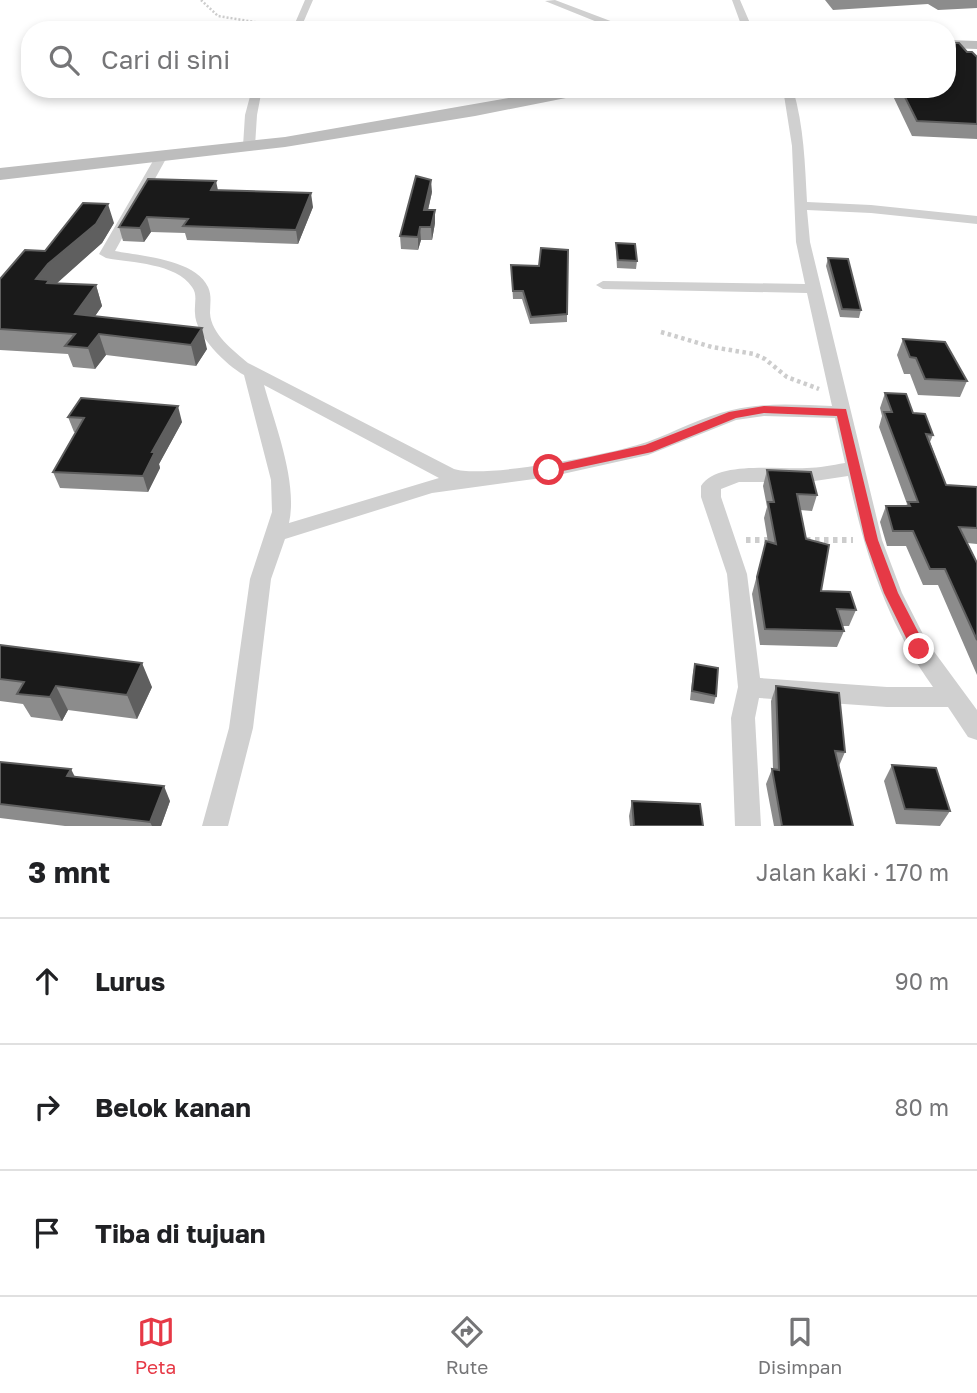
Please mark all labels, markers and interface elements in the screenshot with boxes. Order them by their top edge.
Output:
search box [21,21,956,98]
icon: search [45,41,83,79]
text: Cari di sini [101,44,230,75]
route start [533,454,564,485]
route end [903,633,934,664]
text: 3 mnt [28,854,110,890]
text: Jalan kaki · 170 m [756,858,949,886]
icon: ahead [28,962,66,1000]
text: Lurus [95,966,165,997]
text: 90 m [895,967,949,995]
icon: right [28,1088,66,1126]
text: Belok kanan [95,1092,251,1123]
text: 80 m [895,1093,949,1121]
icon: arrive [28,1214,66,1252]
text: Tiba di tujuan [95,1218,265,1249]
tab: Peta [135,1313,176,1378]
tab: Rute [446,1313,488,1378]
tab: Disimpan [758,1313,842,1378]

